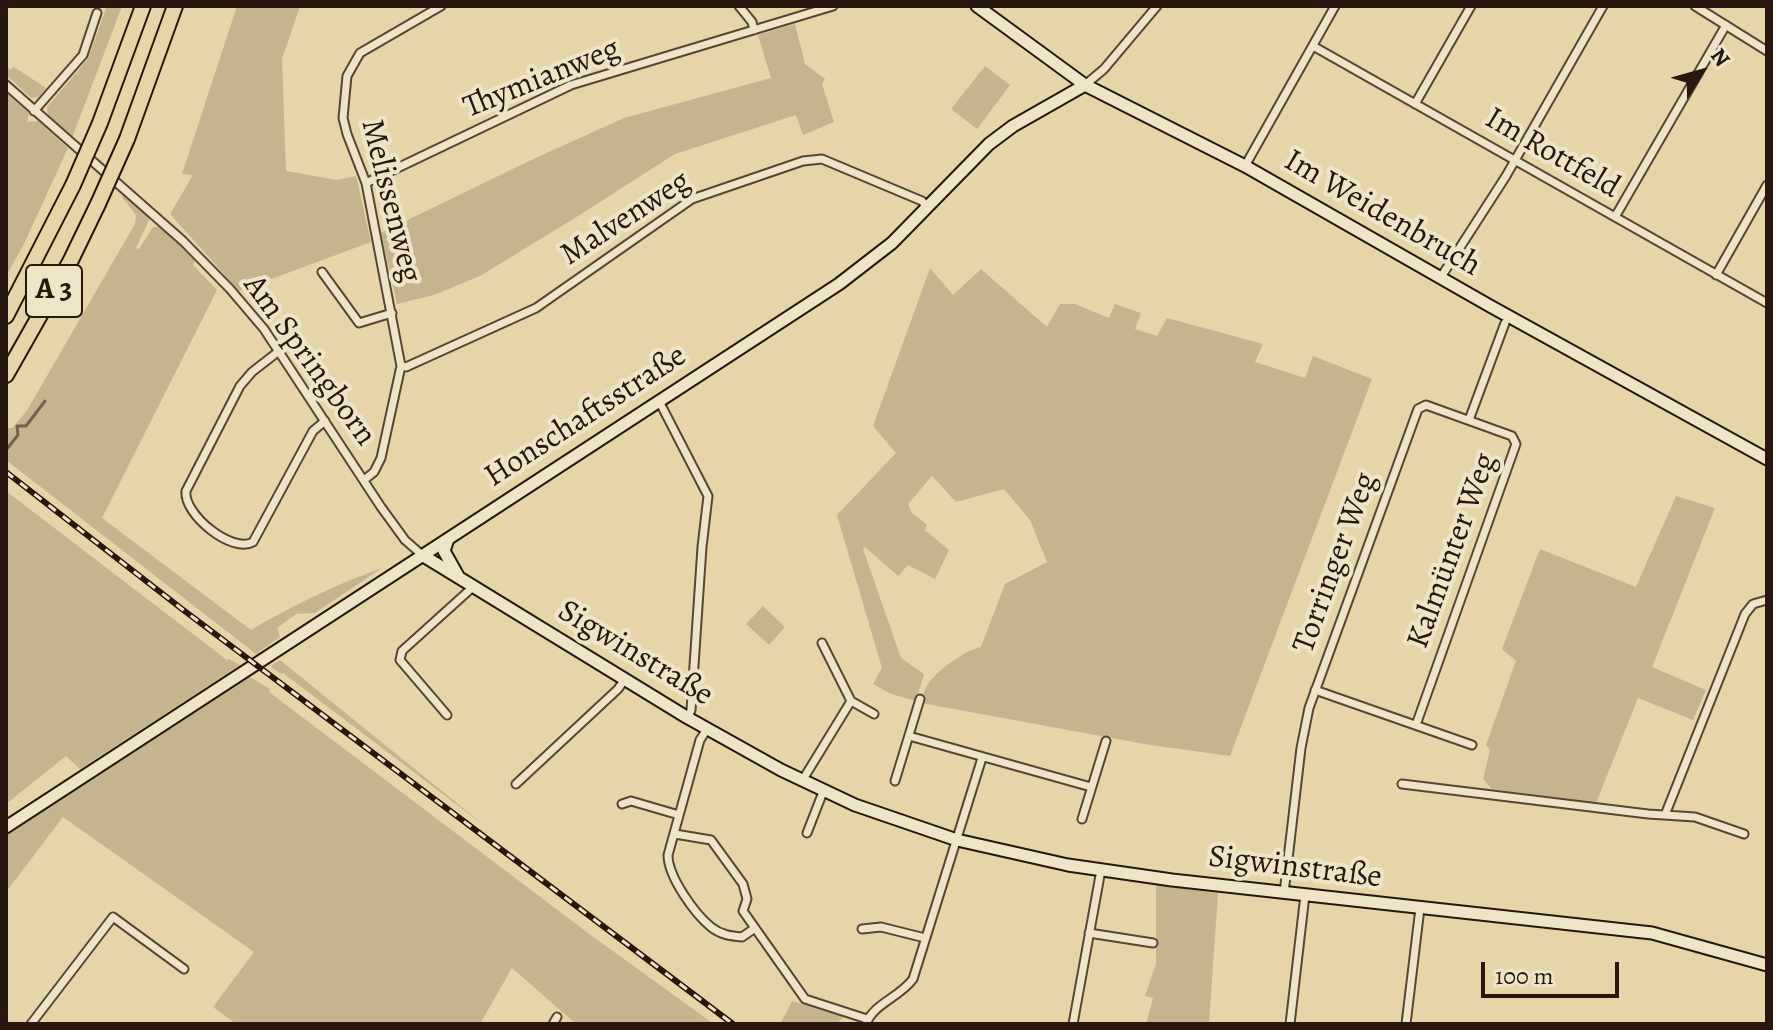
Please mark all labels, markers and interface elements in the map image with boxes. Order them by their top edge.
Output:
street label: Thymianweg [458,30,626,128]
north arrow [1661,32,1741,112]
text: N [1703,42,1737,73]
street label: Im Rottfeld [1478,100,1626,208]
street label: Melissenweg [351,115,429,287]
street label: Im Weidenbruch [1277,142,1487,286]
street label: Malvenweg [554,163,698,275]
road number: A 3 [26,265,82,317]
street label: Am Springborn [234,268,384,454]
street label: Honschaftsstraße [478,338,694,496]
street label: Kalmünter Weg [1400,448,1506,654]
street label: Torringer Weg [1286,468,1386,658]
street label: Sigwinstraße [550,593,720,715]
street label: Sigwinstraße [1206,838,1384,898]
scale bar [1485,946,1623,996]
text: 100 m [1495,960,1554,992]

